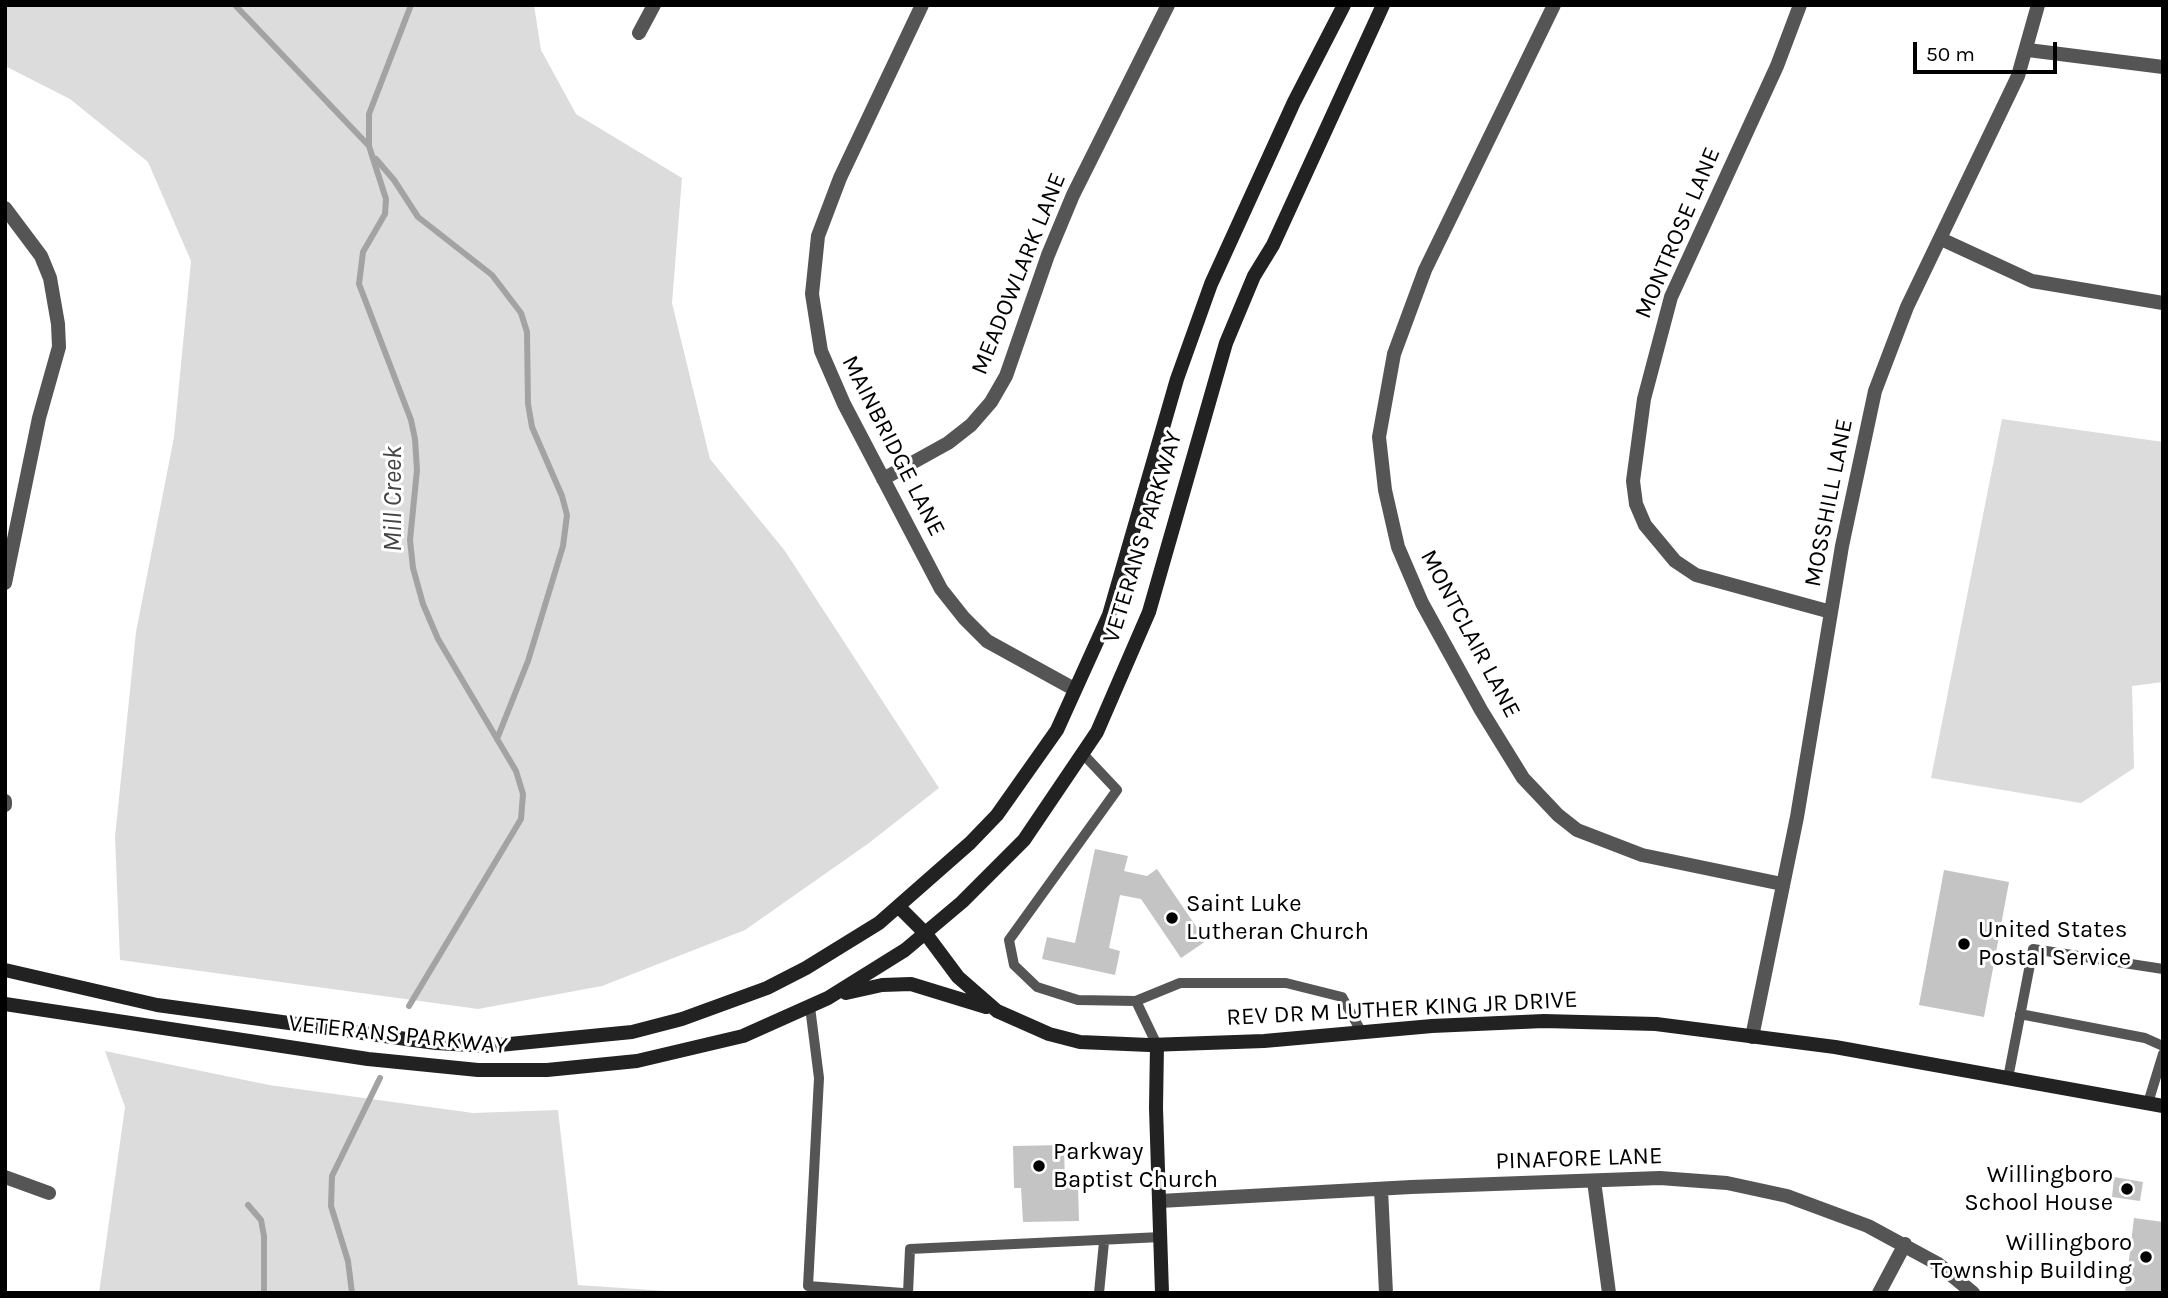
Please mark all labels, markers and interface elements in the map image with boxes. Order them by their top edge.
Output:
scale bar [1916,28,2060,72]
text: 50 m [1926,42,1975,66]
street label: MONTROSE LANE [1629,143,1727,323]
street label: MEADOWLARK LANE [965,169,1073,379]
street label: MAINBRIDGE LANE [835,351,951,541]
street label: MOSSHILL LANE [1799,416,1859,590]
street label: VETERANS PARKWAY [1097,428,1189,646]
water label: Mill Creek [378,446,410,552]
street label: MONTCLAIR LANE [1414,545,1526,723]
place label: Saint Luke Lutheran Church [1186,890,1369,946]
marker: Saint Luke Lutheran Church [1164,910,1180,926]
place label: United States Postal Service [1978,916,2131,972]
marker: United States Postal Service [1956,936,1972,952]
street label: REV DR M LUTHER KING JR DRIVE [1226,985,1578,1033]
street label: VETERANS PARKWAY [287,1009,509,1061]
place label: Parkway Baptist Church [1053,1138,1218,1194]
street label: PINAFORE LANE [1495,1142,1663,1176]
marker: Parkway Baptist Church [1031,1158,1047,1174]
place label: Willingboro School House [1964,1161,2113,1217]
marker: Willingboro School House [2119,1181,2135,1197]
place label: Willingboro Township Building [1930,1229,2132,1285]
marker: Willingboro Township Building [2138,1249,2154,1265]

